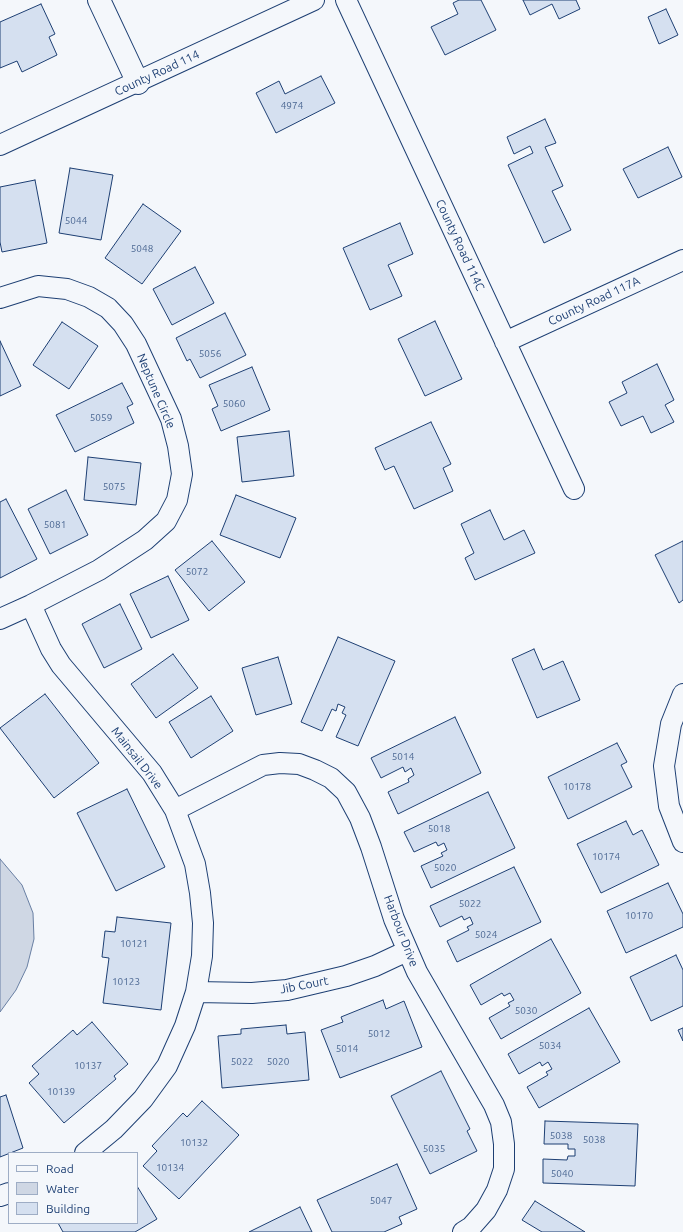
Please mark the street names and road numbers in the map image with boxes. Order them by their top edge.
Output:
street label: County Road 114 [112,47,202,99]
street label: County Road 114C [432,197,488,293]
street label: County Road 117A [546,273,642,329]
street label: Neptune Circle [134,351,178,431]
street label: Mainsail Drive [108,724,166,792]
street label: Harbour Drive [381,893,421,969]
street label: Jib Court [279,973,329,997]

